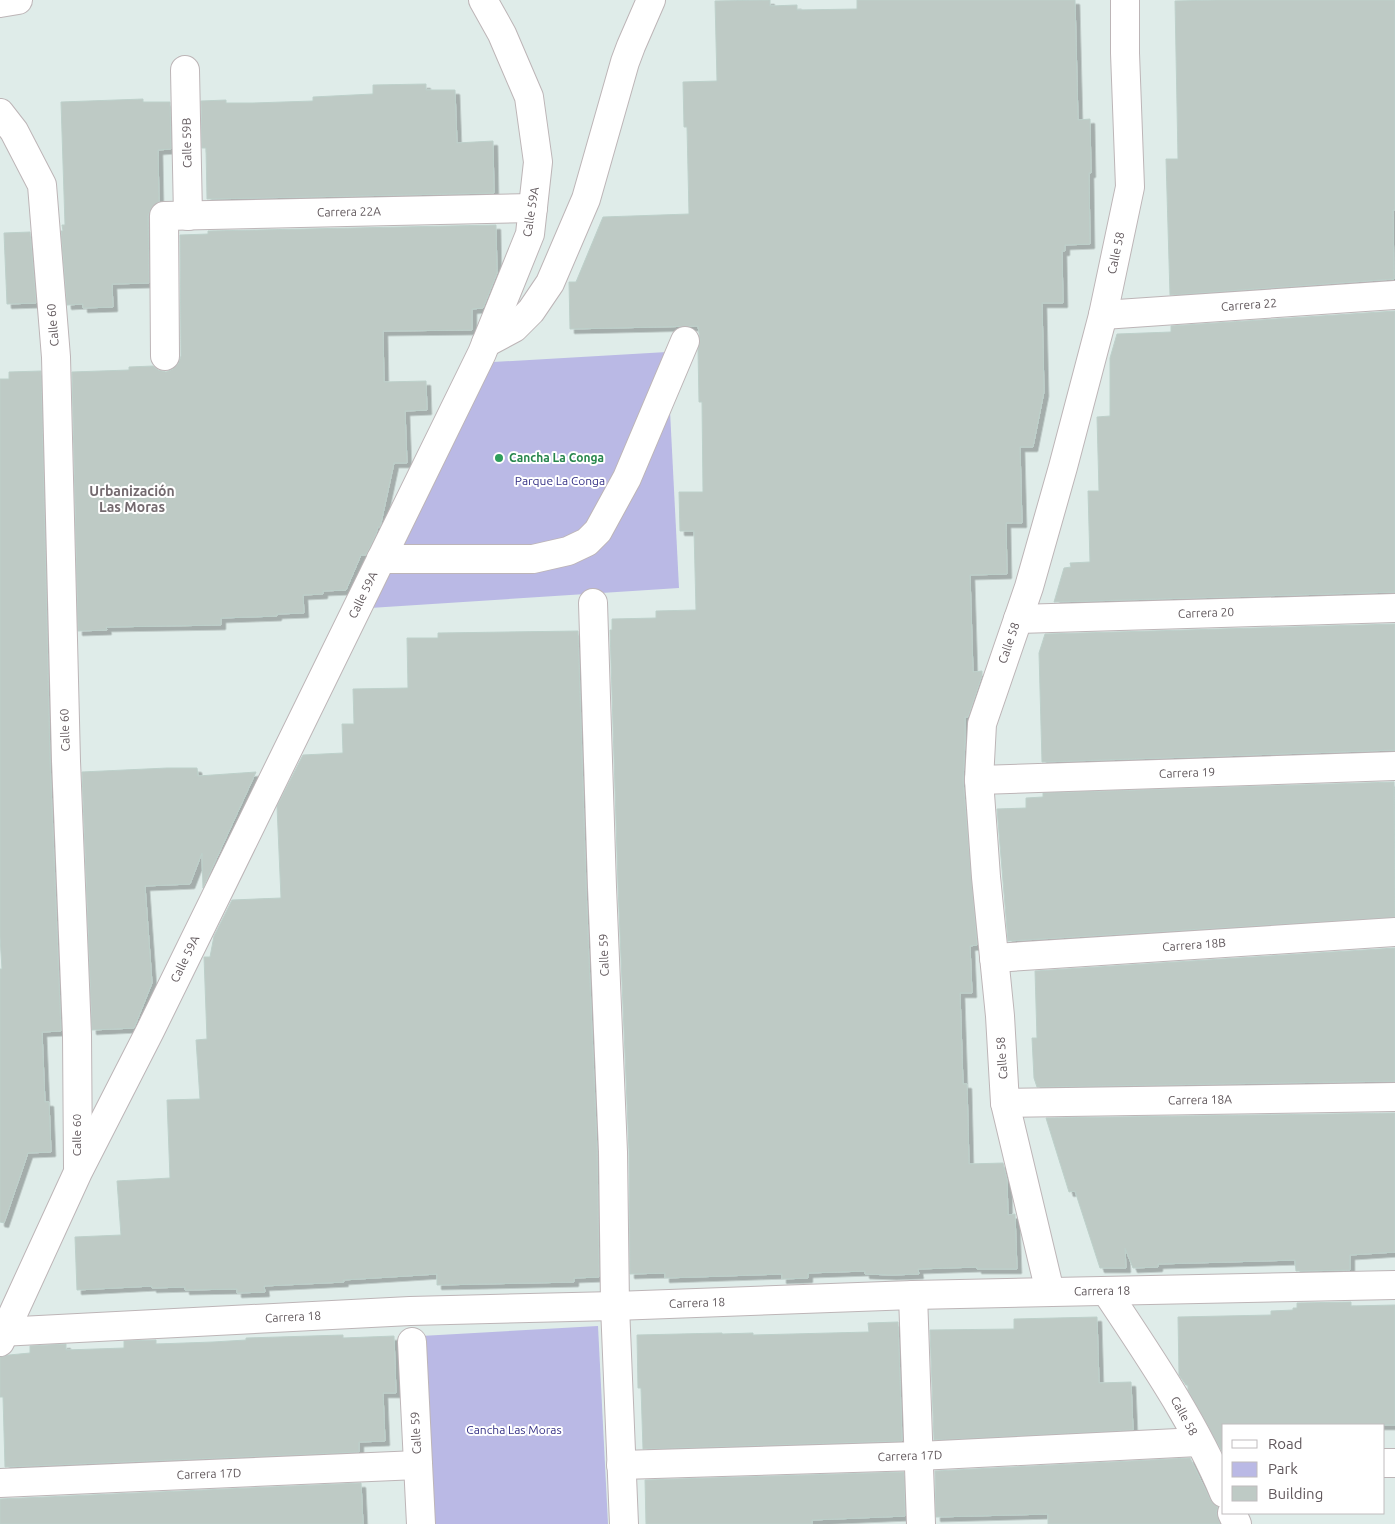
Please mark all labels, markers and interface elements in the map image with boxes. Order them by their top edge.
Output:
street label: Calle 59B [180,118,193,168]
street label: Calle 59A [520,186,541,238]
street label: Carrera 22A [317,204,381,219]
street label: Calle 58 [1105,230,1126,275]
street label: Carrera 22 [1220,296,1277,313]
street label: Calle 60 [44,303,61,347]
place label: Cancha La Conga [509,451,604,464]
marker: Cancha La Conga [493,452,505,464]
park label: Parque La Conga [515,474,605,487]
district label: Urbanización Las Moras [89,483,175,515]
street label: Calle 59A [346,569,380,620]
street label: Carrera 20 [1178,605,1235,620]
street label: Calle 58 [995,620,1022,665]
street label: Calle 60 [57,708,72,752]
street label: Carrera 19 [1159,765,1215,780]
street label: Calle 59A [168,933,202,984]
street label: Calle 59 [596,933,611,977]
street label: Carrera 18B [1162,936,1226,953]
street label: Calle 58 [994,1036,1009,1080]
street label: Carrera 18A [1168,1092,1232,1107]
street label: Calle 60 [70,1113,83,1156]
street label: Carrera 18 [1074,1284,1130,1297]
street label: Carrera 18 [669,1295,726,1310]
street label: Carrera 18 [265,1309,322,1324]
street label: Calle 58 [1168,1394,1201,1438]
street label: Calle 59 [408,1411,423,1455]
park label: Cancha Las Moras [466,1423,562,1436]
legend [1222,1424,1385,1514]
text: Road [1268,1435,1303,1452]
street label: Carrera 17D [877,1448,943,1463]
text: Park [1268,1460,1298,1477]
street label: Carrera 17D [176,1466,242,1481]
text: Building [1268,1485,1323,1502]

